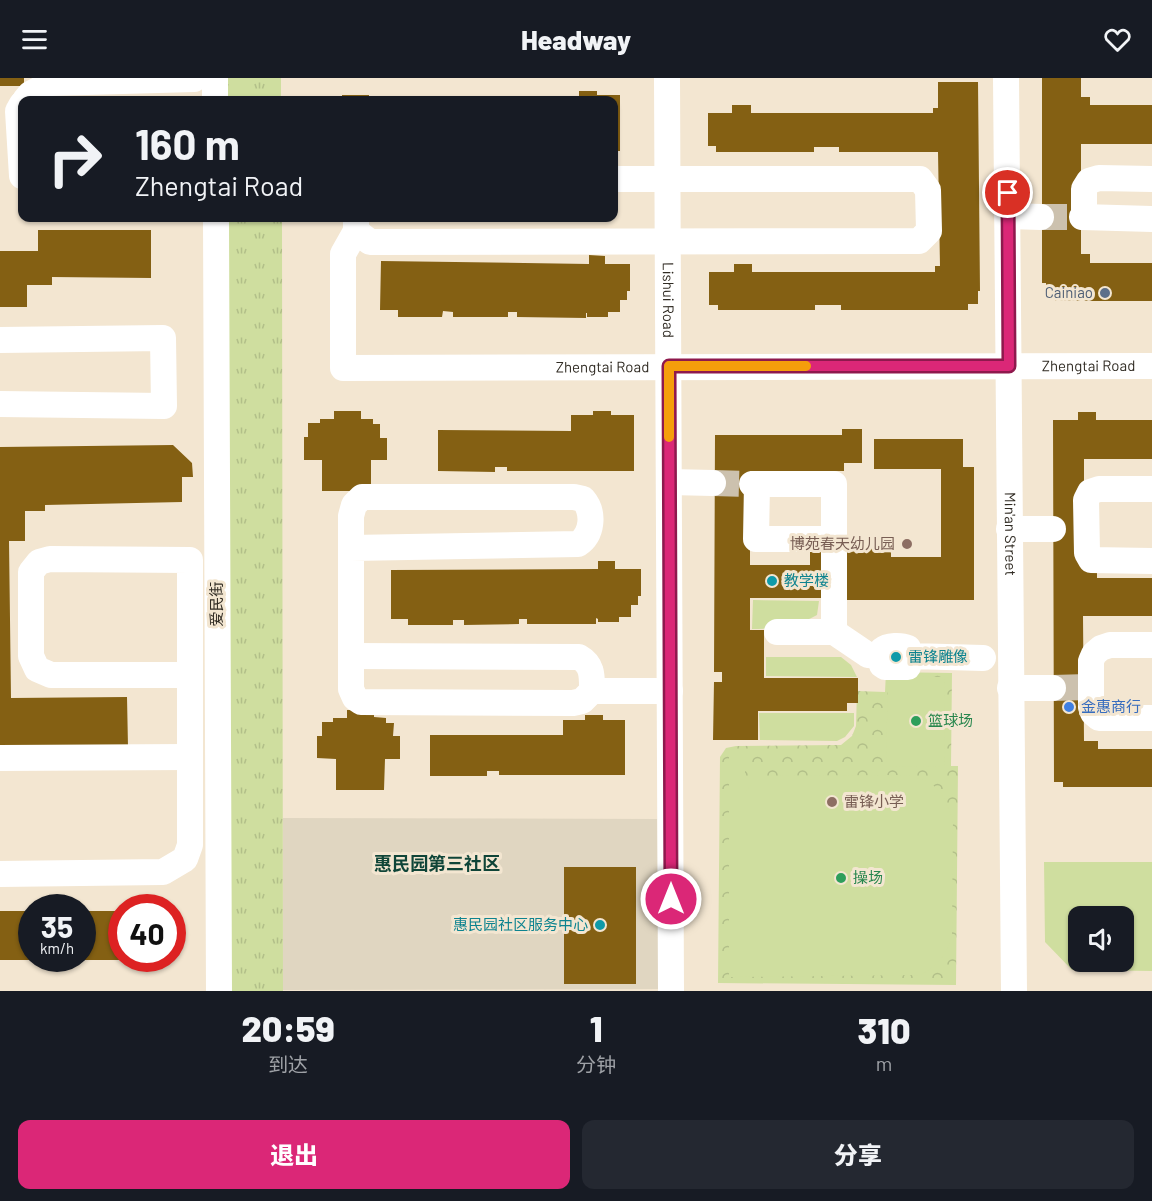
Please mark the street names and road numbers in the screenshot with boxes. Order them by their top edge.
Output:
street label: Lishui Road [660,262,678,338]
street label: Zhengtai Road [1042,356,1135,374]
street label: Zhengtai Road [556,357,649,375]
street label: Min'an Street [1002,492,1020,576]
street label: 爱民街 [207,581,225,627]

